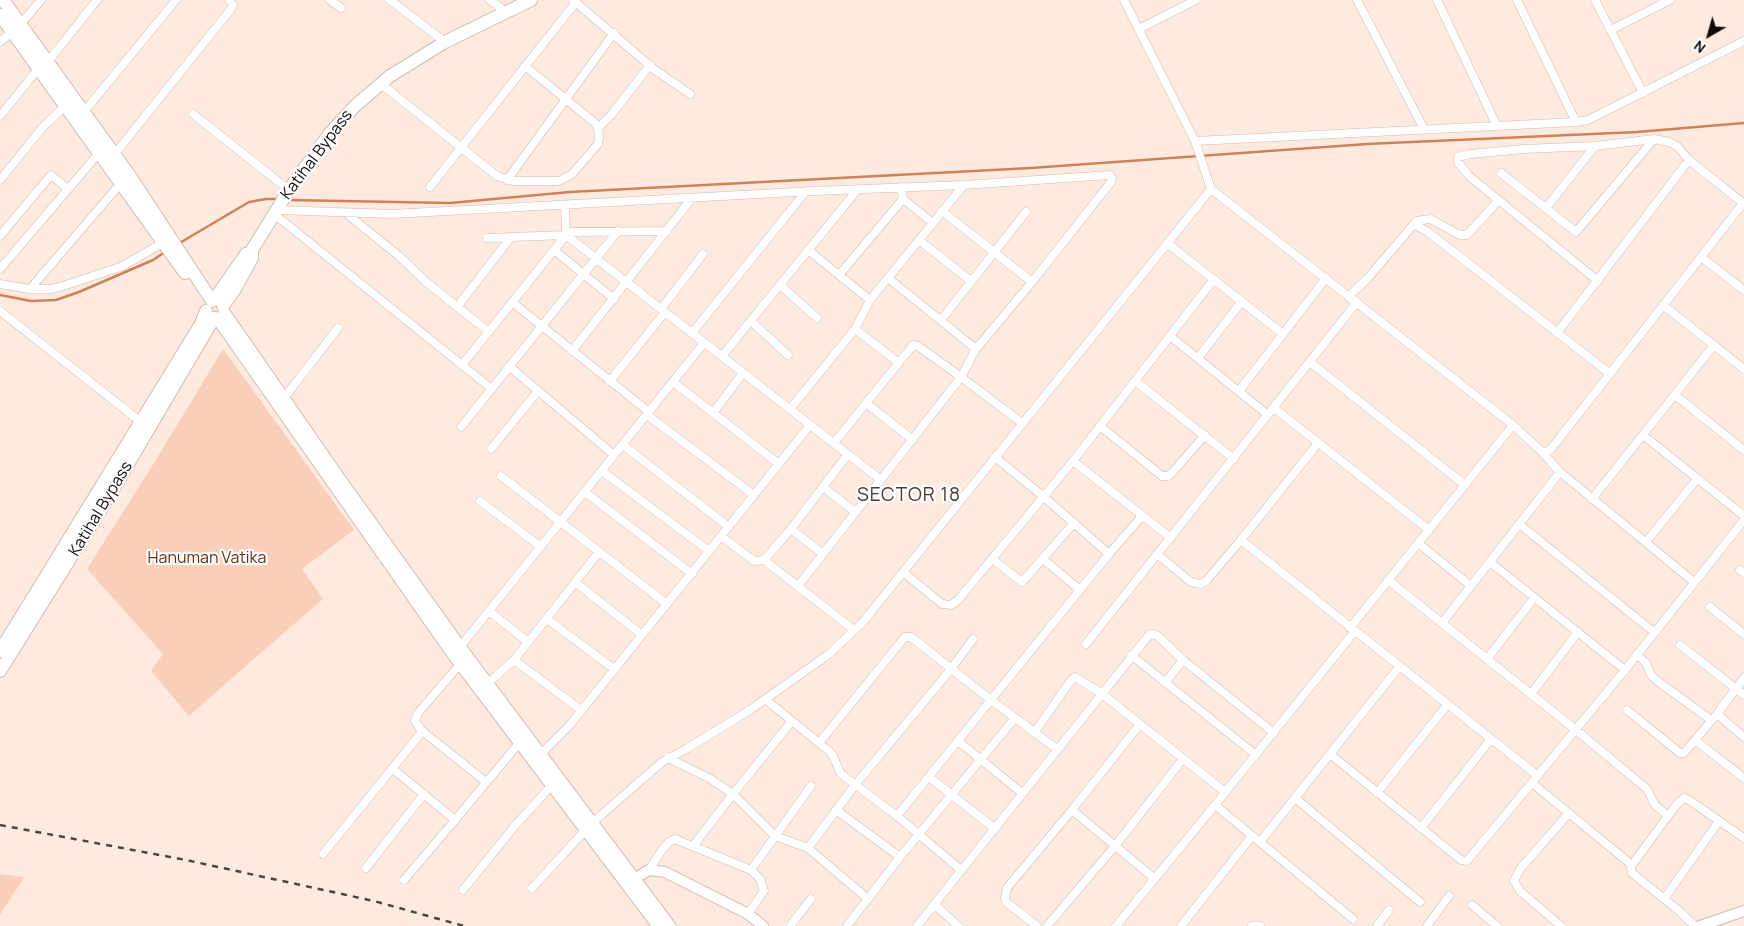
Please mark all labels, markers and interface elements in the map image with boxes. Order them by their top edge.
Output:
north arrow [1684,10,1734,60]
text: N [1690,37,1709,58]
street label: Katihal Bypass [277,106,357,204]
street label: Katihal Bypass [65,458,137,560]
district label: SECTOR 18 [856,485,962,507]
park label: Hanuman Vatika [148,549,266,569]

